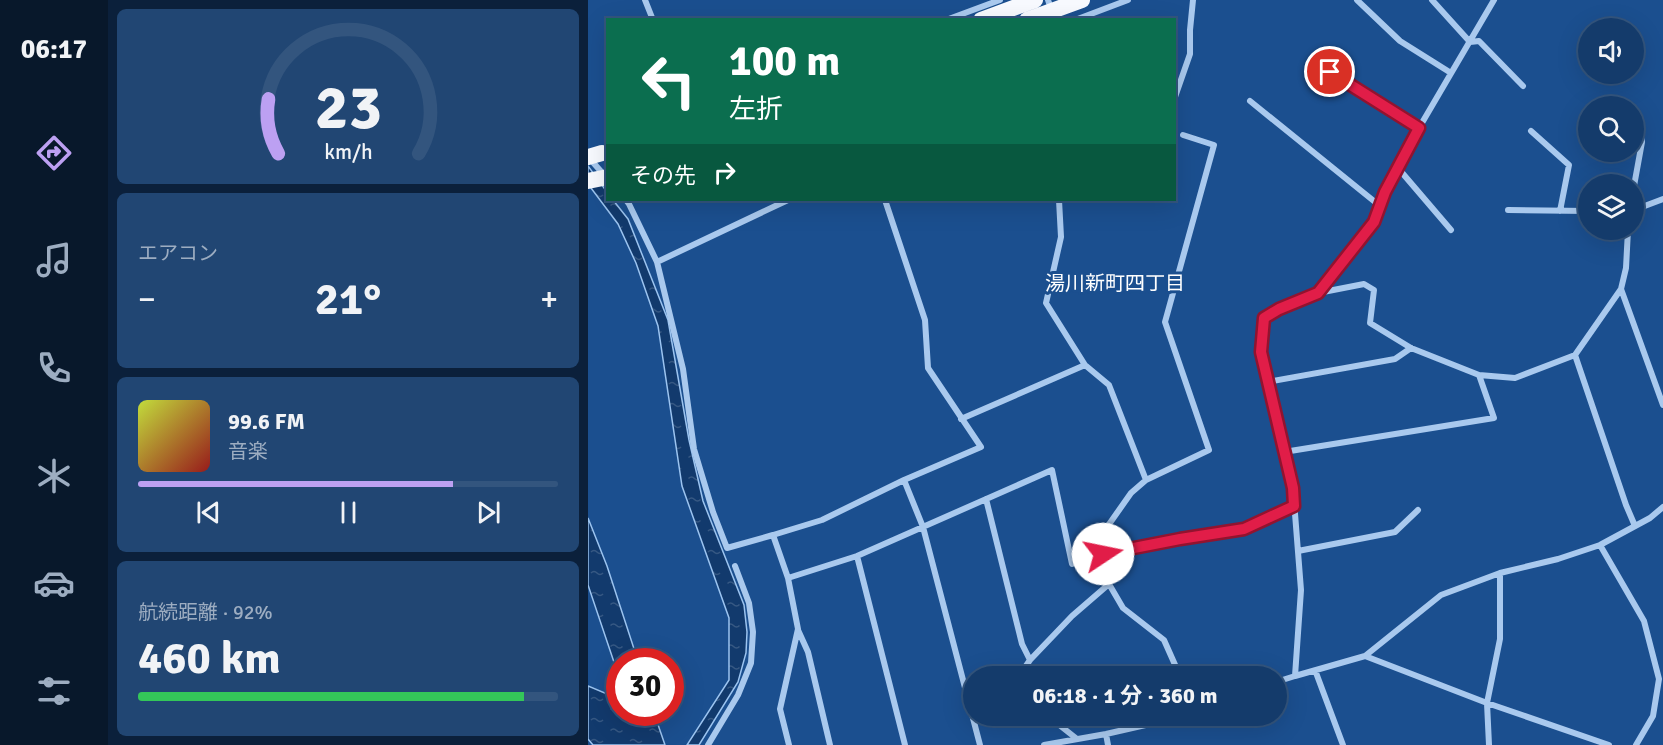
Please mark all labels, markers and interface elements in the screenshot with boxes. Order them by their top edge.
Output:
map controls [1578,18,1644,240]
button: sound [1578,18,1644,84]
text: 06:17 [21,33,87,66]
text: 100 m [729,36,840,87]
icon: left [630,42,708,120]
pin [1304,46,1355,97]
icon: arrive [1313,55,1346,88]
text: 23 [314,69,382,146]
text: 左折 [729,93,783,126]
button: search [1578,96,1644,162]
icon: directions [33,132,75,174]
text: km/h [324,139,372,165]
icon: right [708,156,741,189]
text: その先 [630,162,696,189]
button: layers [1578,174,1644,240]
icon: music [33,239,75,281]
text: エアコン [138,241,218,266]
district label: 湯川新町四丁目 [1045,271,1185,296]
text: 21° [315,272,381,327]
text: − [138,279,156,320]
text: + [540,279,558,320]
icon: phone [33,347,75,389]
text: 99.6 FM [228,408,305,435]
text: 音楽 [228,439,268,464]
icon: climate [33,455,75,497]
icon: previous [192,496,225,529]
icon: pause [332,496,365,529]
icon: next [472,496,505,529]
position arrow [1071,522,1135,586]
icon: car [33,562,75,604]
text: 航続距離 · 92% [138,600,273,625]
text: 460 km [138,631,281,686]
speed limit sign: 30 [606,648,684,726]
icon: filters [33,670,75,712]
text: 06:18 · 1 分 · 360 m [1033,682,1217,709]

